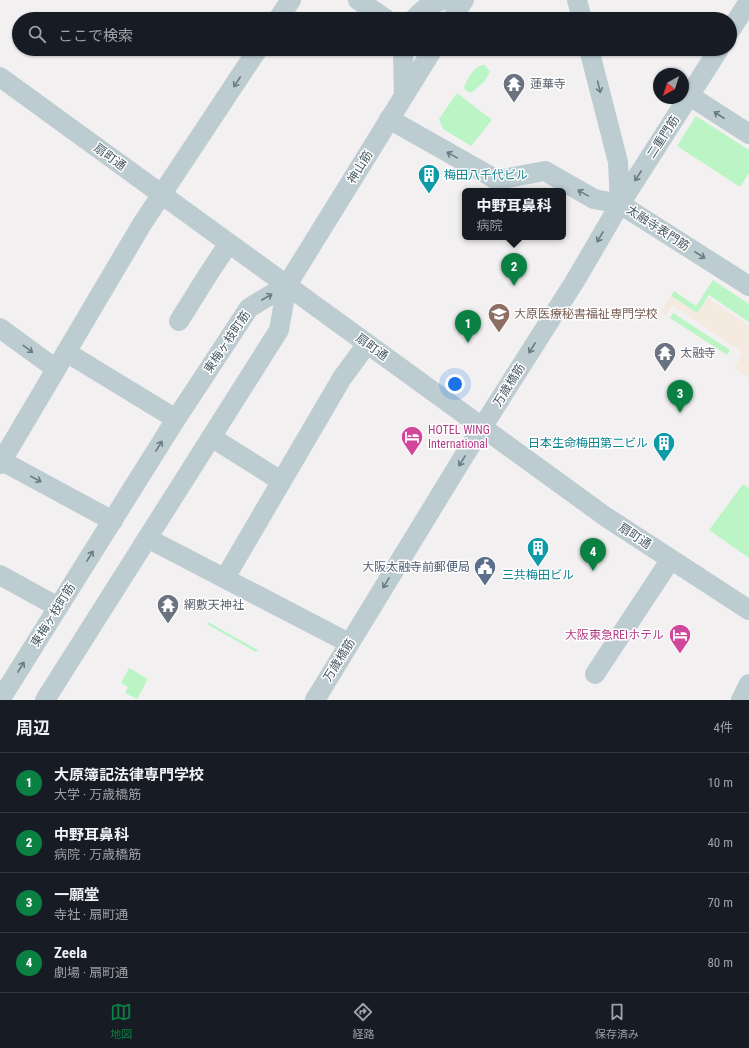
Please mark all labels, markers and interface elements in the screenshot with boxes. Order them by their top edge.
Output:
search box [12,12,737,56]
icon: search [26,23,48,45]
text: ここで検索 [58,27,133,45]
north arrow [653,68,689,104]
temple icon: 蓮華寺 [501,71,527,104]
one-way arrow [233,76,241,87]
place label: 蓮華寺 [530,77,566,91]
one-way arrow [595,80,603,93]
one-way arrow [714,110,725,119]
street label: 二重門筋 [644,113,682,161]
street label: 扇町通 [91,141,129,173]
street label: 神山筋 [345,148,375,186]
one-way arrow [446,151,458,159]
building icon: 梅田八千代ビル [416,162,442,195]
place label: 梅田八千代ビル [444,168,528,182]
one-way arrow [634,171,642,182]
popup [462,188,566,240]
one-way arrow [577,188,589,196]
text: 中野耳鼻科 [476,197,552,215]
street label: 太融寺表門筋 [624,203,692,253]
text: 病院 [476,218,503,233]
one-way arrow [596,231,604,243]
one-way arrow [694,251,705,259]
pin: 2 [501,253,527,286]
one-way arrow [261,293,273,301]
school or university icon: 大原医療秘書福祉専門学校 [486,301,512,334]
place label: 大原医療秘書福祉専門学校 [514,307,658,321]
street label: 東梅ヶ枝町筋 [201,308,253,376]
pin: 1 [455,310,481,343]
street label: 扇町通 [353,331,391,363]
temple icon: 太融寺 [652,340,678,373]
one-way arrow [528,342,536,353]
one-way arrow [22,345,33,353]
place label: 太融寺 [680,346,716,360]
street label: 万歳橋筋 [490,361,528,409]
your location [445,374,465,394]
pin: 3 [667,380,693,413]
place label: HOTEL WING International [428,423,490,451]
hotel icon: HOTEL WING International [399,424,425,457]
building icon: 日本生命梅田第二ビル [651,430,677,463]
place label: 日本生命梅田第二ビル [528,436,648,450]
one-way arrow [155,441,163,452]
one-way arrow [457,455,465,467]
one-way arrow [30,476,42,484]
street label: 扇町通 [616,520,654,552]
building icon: 三共梅田ビル [525,535,551,568]
pin: 4 [580,538,606,571]
one-way arrow [86,551,94,562]
public building icon: 大阪太融寺前郵便局 [472,554,498,587]
place label: 大阪太融寺前郵便局 [362,560,470,574]
place label: 三共梅田ビル [502,568,574,582]
one-way arrow [382,577,390,589]
street label: 東梅ヶ枝町筋 [28,581,78,649]
temple icon: 網敷天神社 [155,592,181,625]
place label: 網敷天神社 [184,598,244,612]
hotel icon: 大阪東急REIホテル [667,622,693,655]
place label: 大阪東急REIホテル [565,628,664,642]
street label: 万歳橋筋 [320,636,358,684]
one-way arrow [16,661,25,672]
text: 周辺 [16,718,50,738]
text: 4件 [714,720,733,735]
text: 大原簿記法律専門学校 [54,766,204,784]
text: 1 [26,775,32,790]
text: 10 m [707,775,733,790]
text: 大学 · 万歳橋筋 [54,787,141,802]
text: 中野耳鼻科 [54,826,129,844]
text: 2 [26,835,32,850]
text: 40 m [707,835,733,850]
text: 病院 · 万歳橋筋 [54,847,141,862]
text: 一願堂 [54,886,99,904]
text: 3 [26,895,32,910]
text: 70 m [707,895,733,910]
text: 寺社 · 扇町通 [54,907,128,922]
text: Zeela [54,944,87,962]
text: 4 [26,955,32,970]
text: 80 m [707,955,733,970]
text: 劇場 · 扇町通 [54,965,128,980]
tab: 地図 [110,1001,132,1041]
tab: 経路 [352,1001,374,1041]
tab: 保存済み [595,1001,639,1041]

